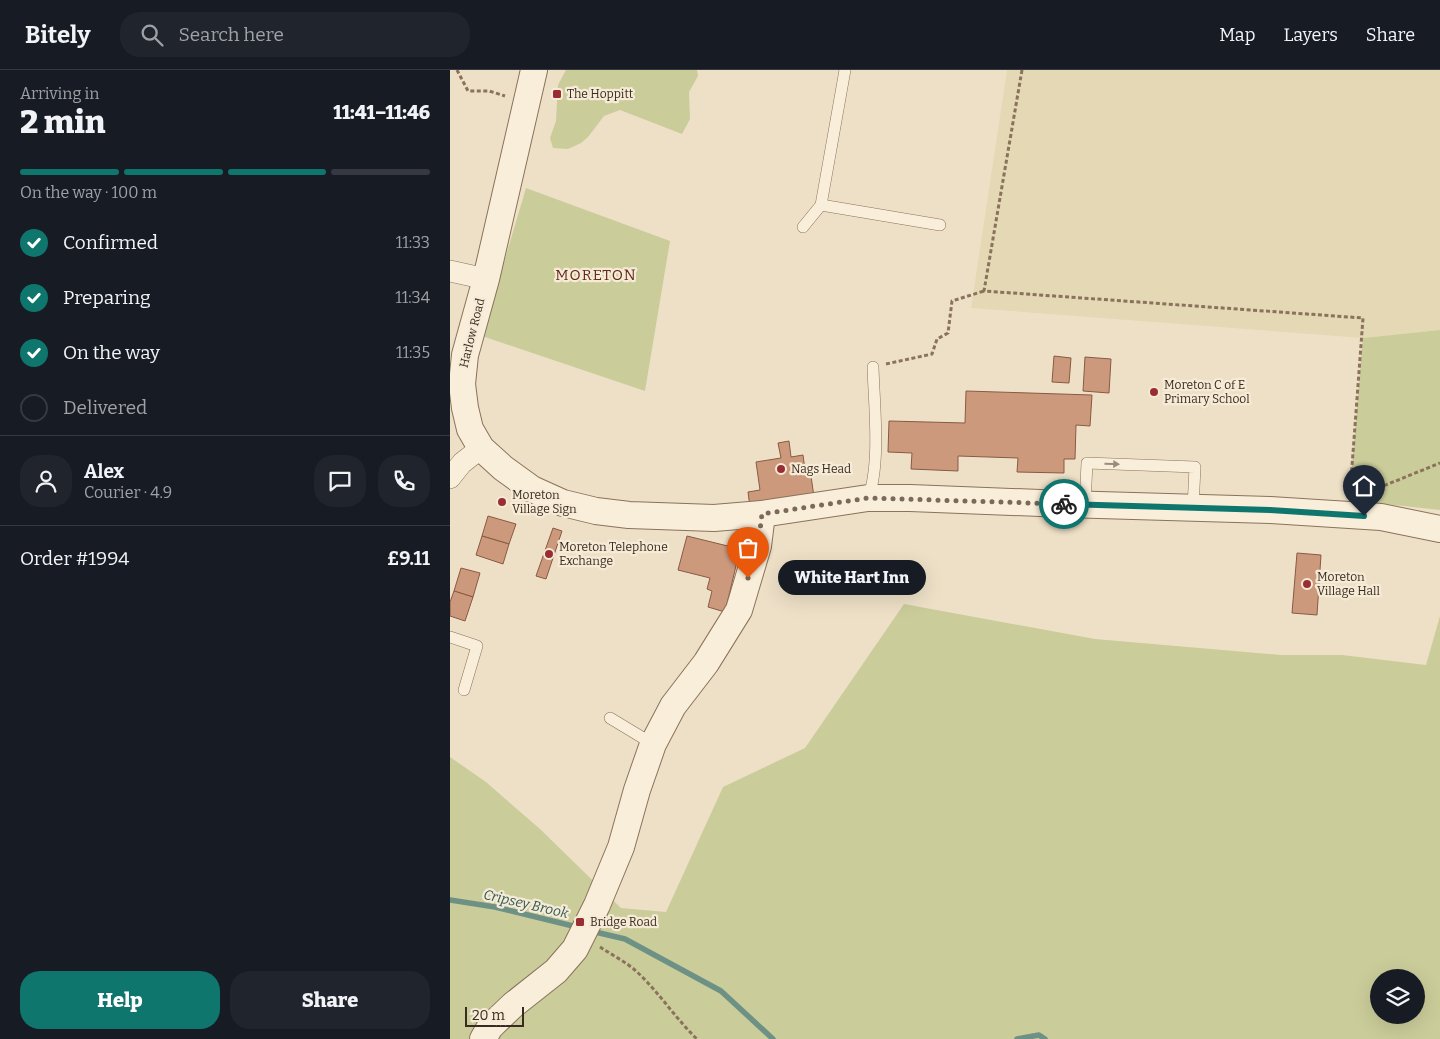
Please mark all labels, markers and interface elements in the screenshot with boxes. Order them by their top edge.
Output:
search box [120,12,470,57]
text: Bitely [25,21,90,49]
icon: search [138,21,166,49]
text: Search here [178,23,284,46]
text: Map [1219,24,1255,46]
text: Layers [1283,24,1338,46]
text: Share [1366,24,1415,46]
text: Arriving in [20,84,99,103]
place label: The Hoppitt [567,87,634,101]
marker: The Hoppitt [551,88,563,100]
text: 11:41–11:46 [333,101,430,124]
text: 2 min [20,103,106,141]
text: On the way · 100 m [20,183,157,202]
icon: check [20,229,48,257]
text: Confirmed [63,231,158,254]
text: 11:33 [396,233,430,252]
district label: MORETON [555,266,637,284]
icon: check [20,284,48,312]
text: Preparing [63,286,151,309]
text: 11:34 [395,288,430,307]
street label: Harlow Road [457,297,487,369]
icon: check [20,339,48,367]
text: On the way [63,341,160,364]
text: 11:35 [396,343,430,362]
place label: Moreton C of E Primary School [1164,378,1250,406]
marker: Moreton C of E Primary School [1148,386,1160,398]
text: Delivered [63,396,147,419]
button: person [20,455,72,507]
button: chat [314,455,366,507]
button: phone [378,455,430,507]
text: Alex [84,460,124,483]
one-way arrow [1104,460,1120,468]
place label: Nags Head [791,462,851,476]
marker: Nags Head [775,463,787,475]
pin [1343,465,1385,516]
icon: home [1350,472,1378,500]
courier [1039,479,1089,529]
text: Courier · 4.9 [84,483,172,502]
place label: Moreton Village Sign [512,488,577,516]
icon: bike [1050,490,1078,518]
marker: Moreton Village Sign [496,496,508,508]
pin [727,527,769,578]
icon: bag [734,534,762,562]
place label: Moreton Telephone Exchange [559,540,668,568]
text: Order #1994 [20,547,129,570]
text: £9.11 [387,547,430,570]
marker: Moreton Telephone Exchange [543,548,555,560]
callout: White Hart Inn [778,560,926,596]
text: White Hart Inn [795,568,909,587]
place label: Moreton Village Hall [1317,570,1381,598]
marker: Moreton Village Hall [1301,578,1313,590]
water label: Cripsey Brook [482,886,571,922]
place label: Bridge Road [590,915,657,929]
marker: Bridge Road [574,916,586,928]
map controls [1370,969,1425,1024]
button: layers [1370,969,1425,1024]
button: Help [20,971,220,1029]
button: Share [230,971,430,1029]
scale bar [465,1004,524,1027]
text: 20 m [472,1007,505,1024]

